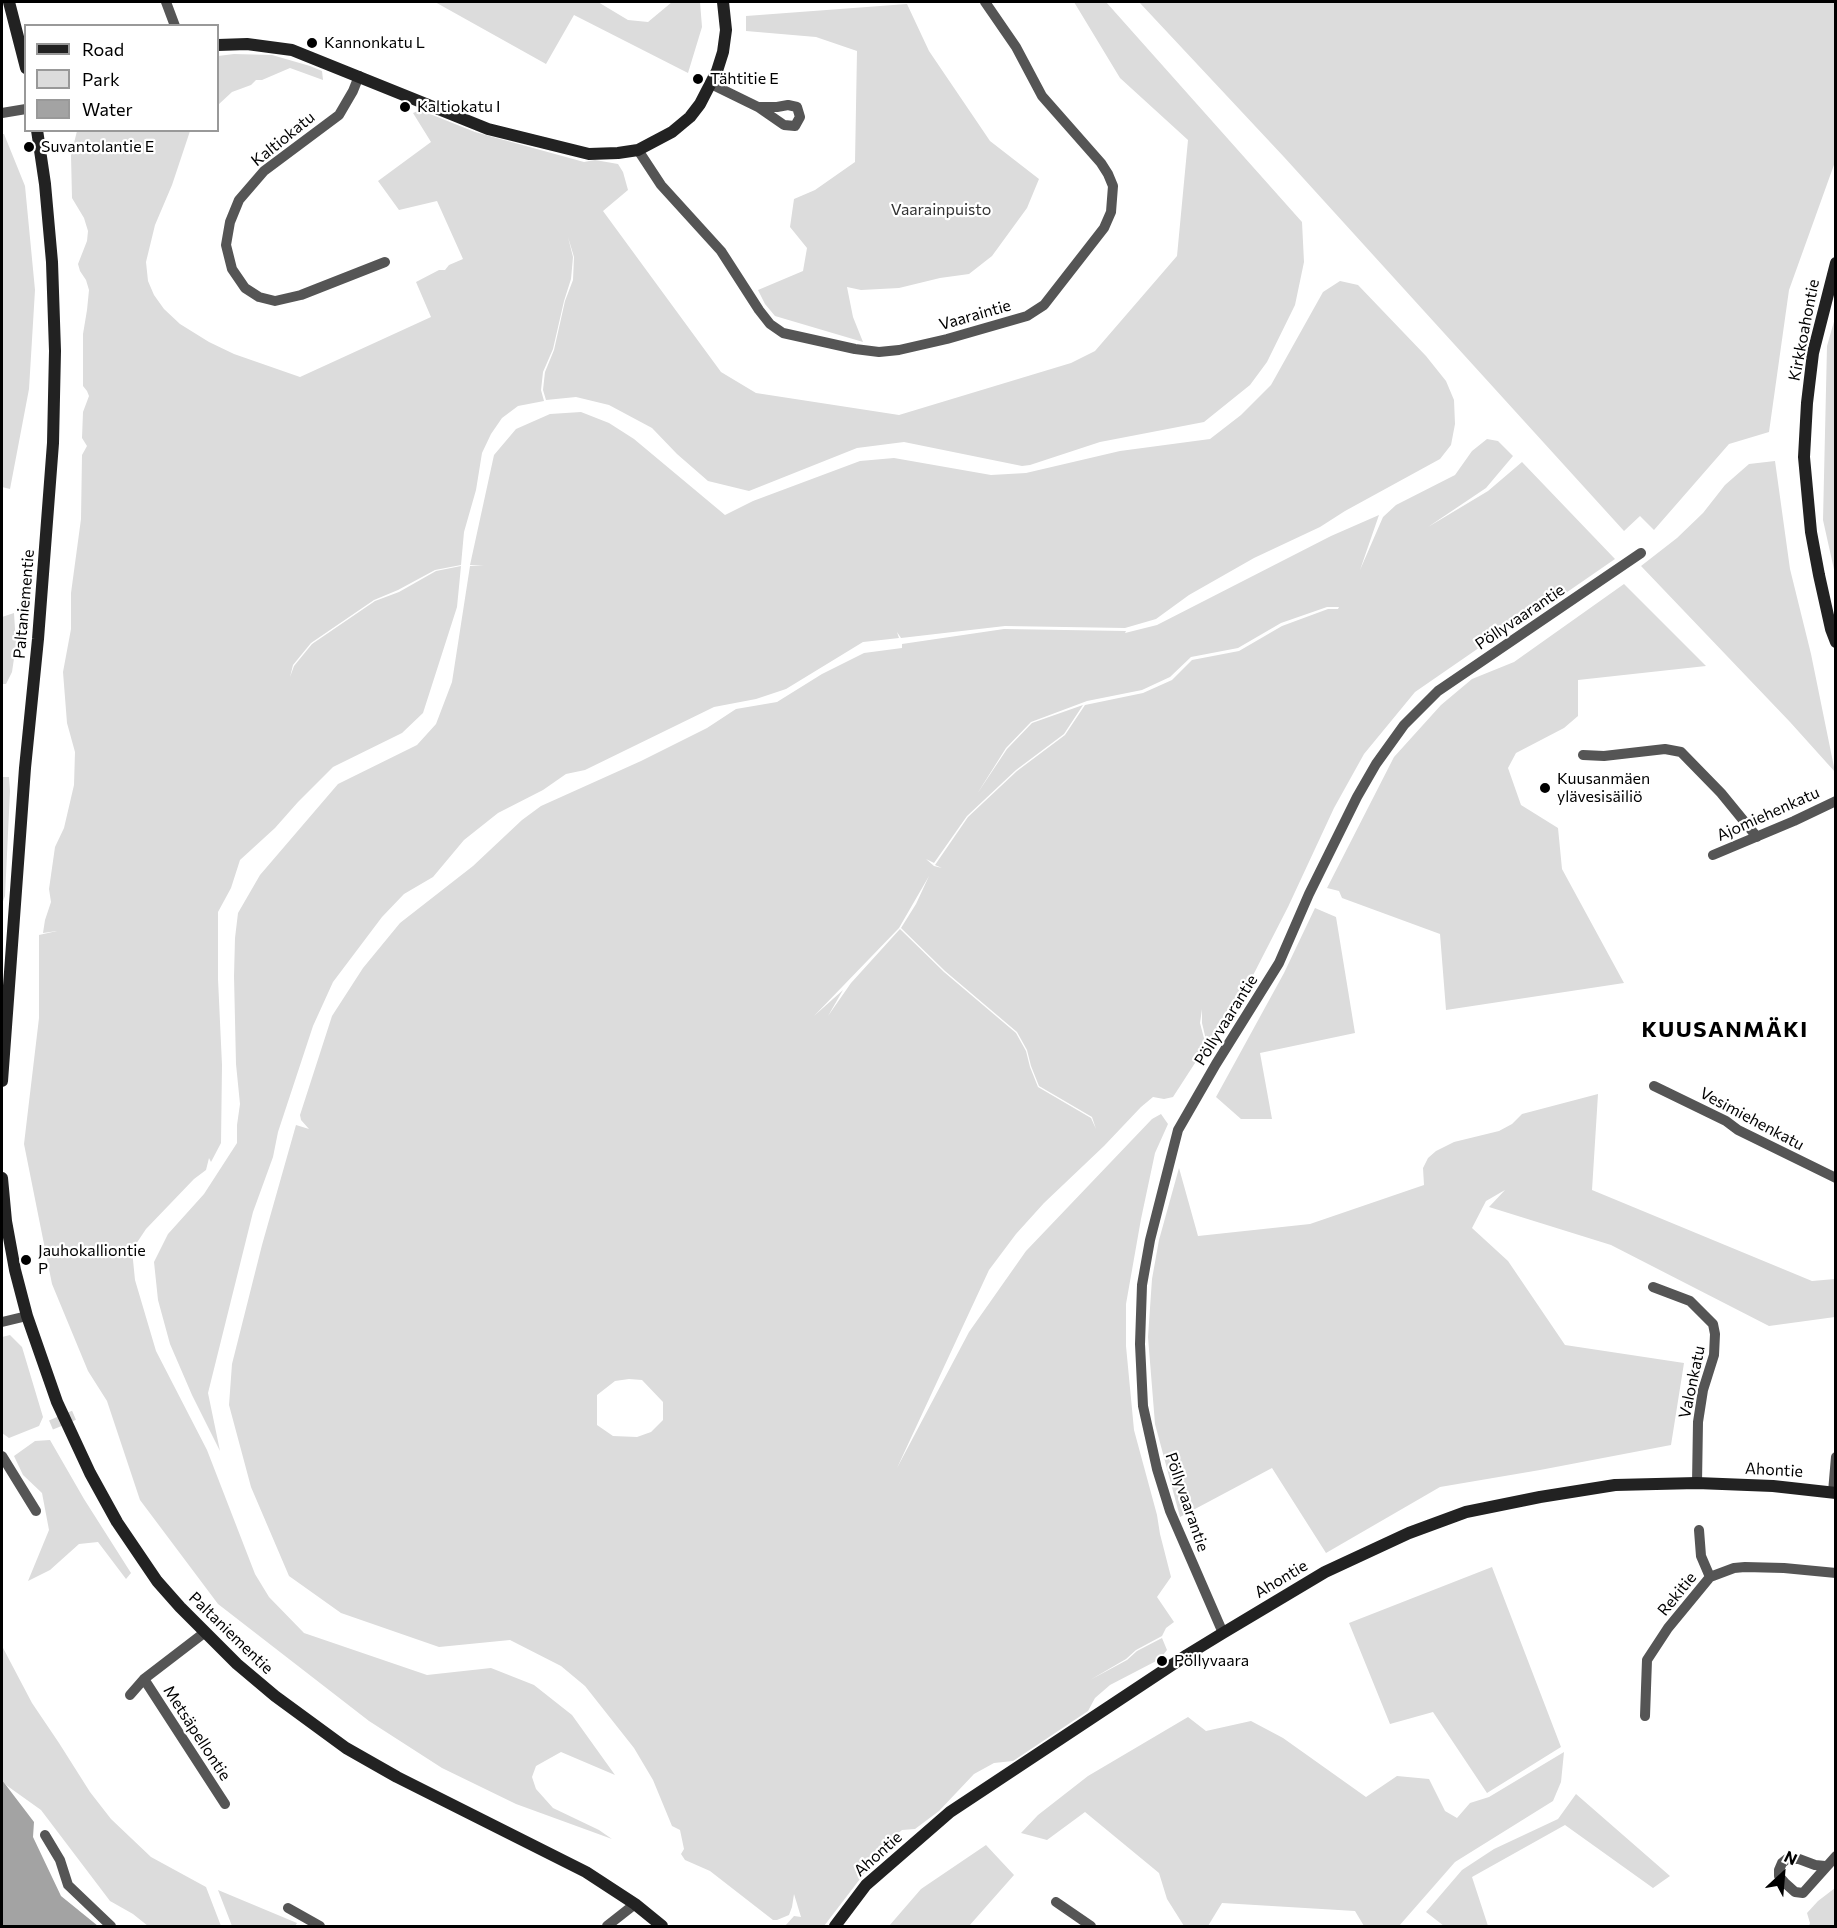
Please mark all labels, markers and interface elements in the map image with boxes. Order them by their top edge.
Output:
legend [24,24,219,132]
place label: Kannonkatu L [324,33,425,53]
marker: Kannonkatu L [305,36,319,50]
text: Road [82,38,124,60]
text: Park [82,68,120,90]
place label: Tähtitie E [710,69,779,89]
marker: Tähtitie E [691,72,705,86]
place label: Kaltiokatu I [417,97,500,117]
text: Water [82,98,133,120]
marker: Kaltiokatu I [398,100,412,114]
street label: Kaltiokatu [247,108,319,170]
place label: Suvantolantie E [41,137,154,157]
marker: Suvantolantie E [22,140,36,154]
park label: Vaarainpuisto [891,200,991,220]
street label: Kirkkoahontie [1785,278,1823,382]
street label: Vaaraintie [937,296,1013,334]
street label: Paltaniementie [10,548,38,660]
street label: Pöllyvaarantie [1472,580,1568,654]
place label: Kuusanmäen ylävesisäiliö [1557,769,1650,807]
marker: Kuusanmäen ylävesisäiliö [1538,781,1552,795]
street label: Ajomiehenkatu [1714,783,1822,845]
street label: Pöllyvaarantie [1190,971,1262,1069]
district label: KUUSANMÄKI [1641,1017,1809,1043]
street label: Vesimiehenkatu [1696,1083,1808,1155]
place label: Jauhokalliontie P [38,1241,146,1279]
marker: Jauhokalliontie P [19,1253,33,1267]
street label: Valonkatu [1675,1344,1709,1420]
street label: Pöllyvaarantie [1161,1450,1213,1554]
street label: Ahontie [1745,1459,1803,1481]
street label: Ahontie [1251,1556,1311,1602]
street label: Rekitie [1654,1568,1700,1620]
street label: Paltaniementie [185,1588,277,1678]
place label: Pöllyvaara [1174,1651,1249,1671]
marker: Pöllyvaara [1155,1654,1169,1668]
street label: Metsäpellontie [159,1682,235,1784]
street label: Ahontie [850,1827,906,1881]
north arrow [1753,1844,1813,1904]
text: N [1782,1846,1801,1869]

